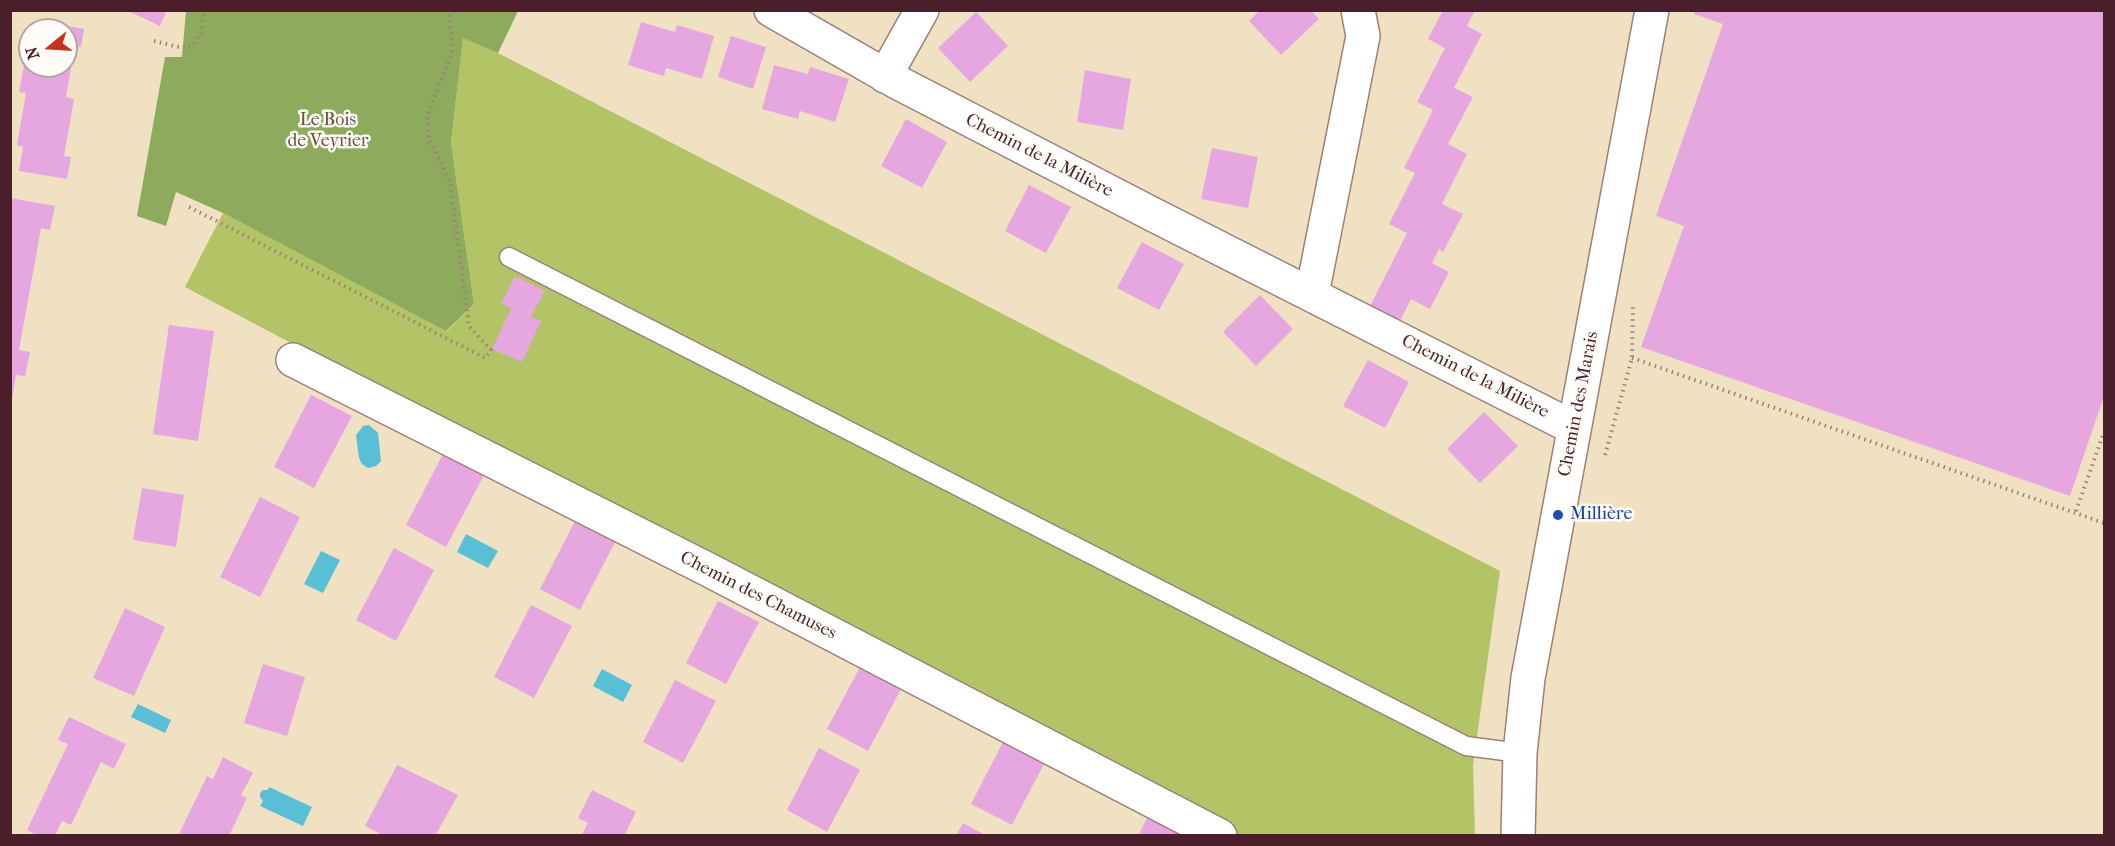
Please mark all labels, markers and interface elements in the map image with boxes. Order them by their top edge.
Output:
north arrow [18,18,78,78]
text: N [21,44,43,62]
street label: Chemin de la Milière [962,109,1116,203]
park label: Le Bois de Veyrier [288,110,368,152]
street label: Chemin de la Milière [1398,330,1552,424]
street label: Chemin des Marais [1554,330,1604,478]
place label: Millière [1570,504,1632,526]
marker: Millière [1551,508,1565,522]
street label: Chemin des Chamuses [676,547,840,645]

